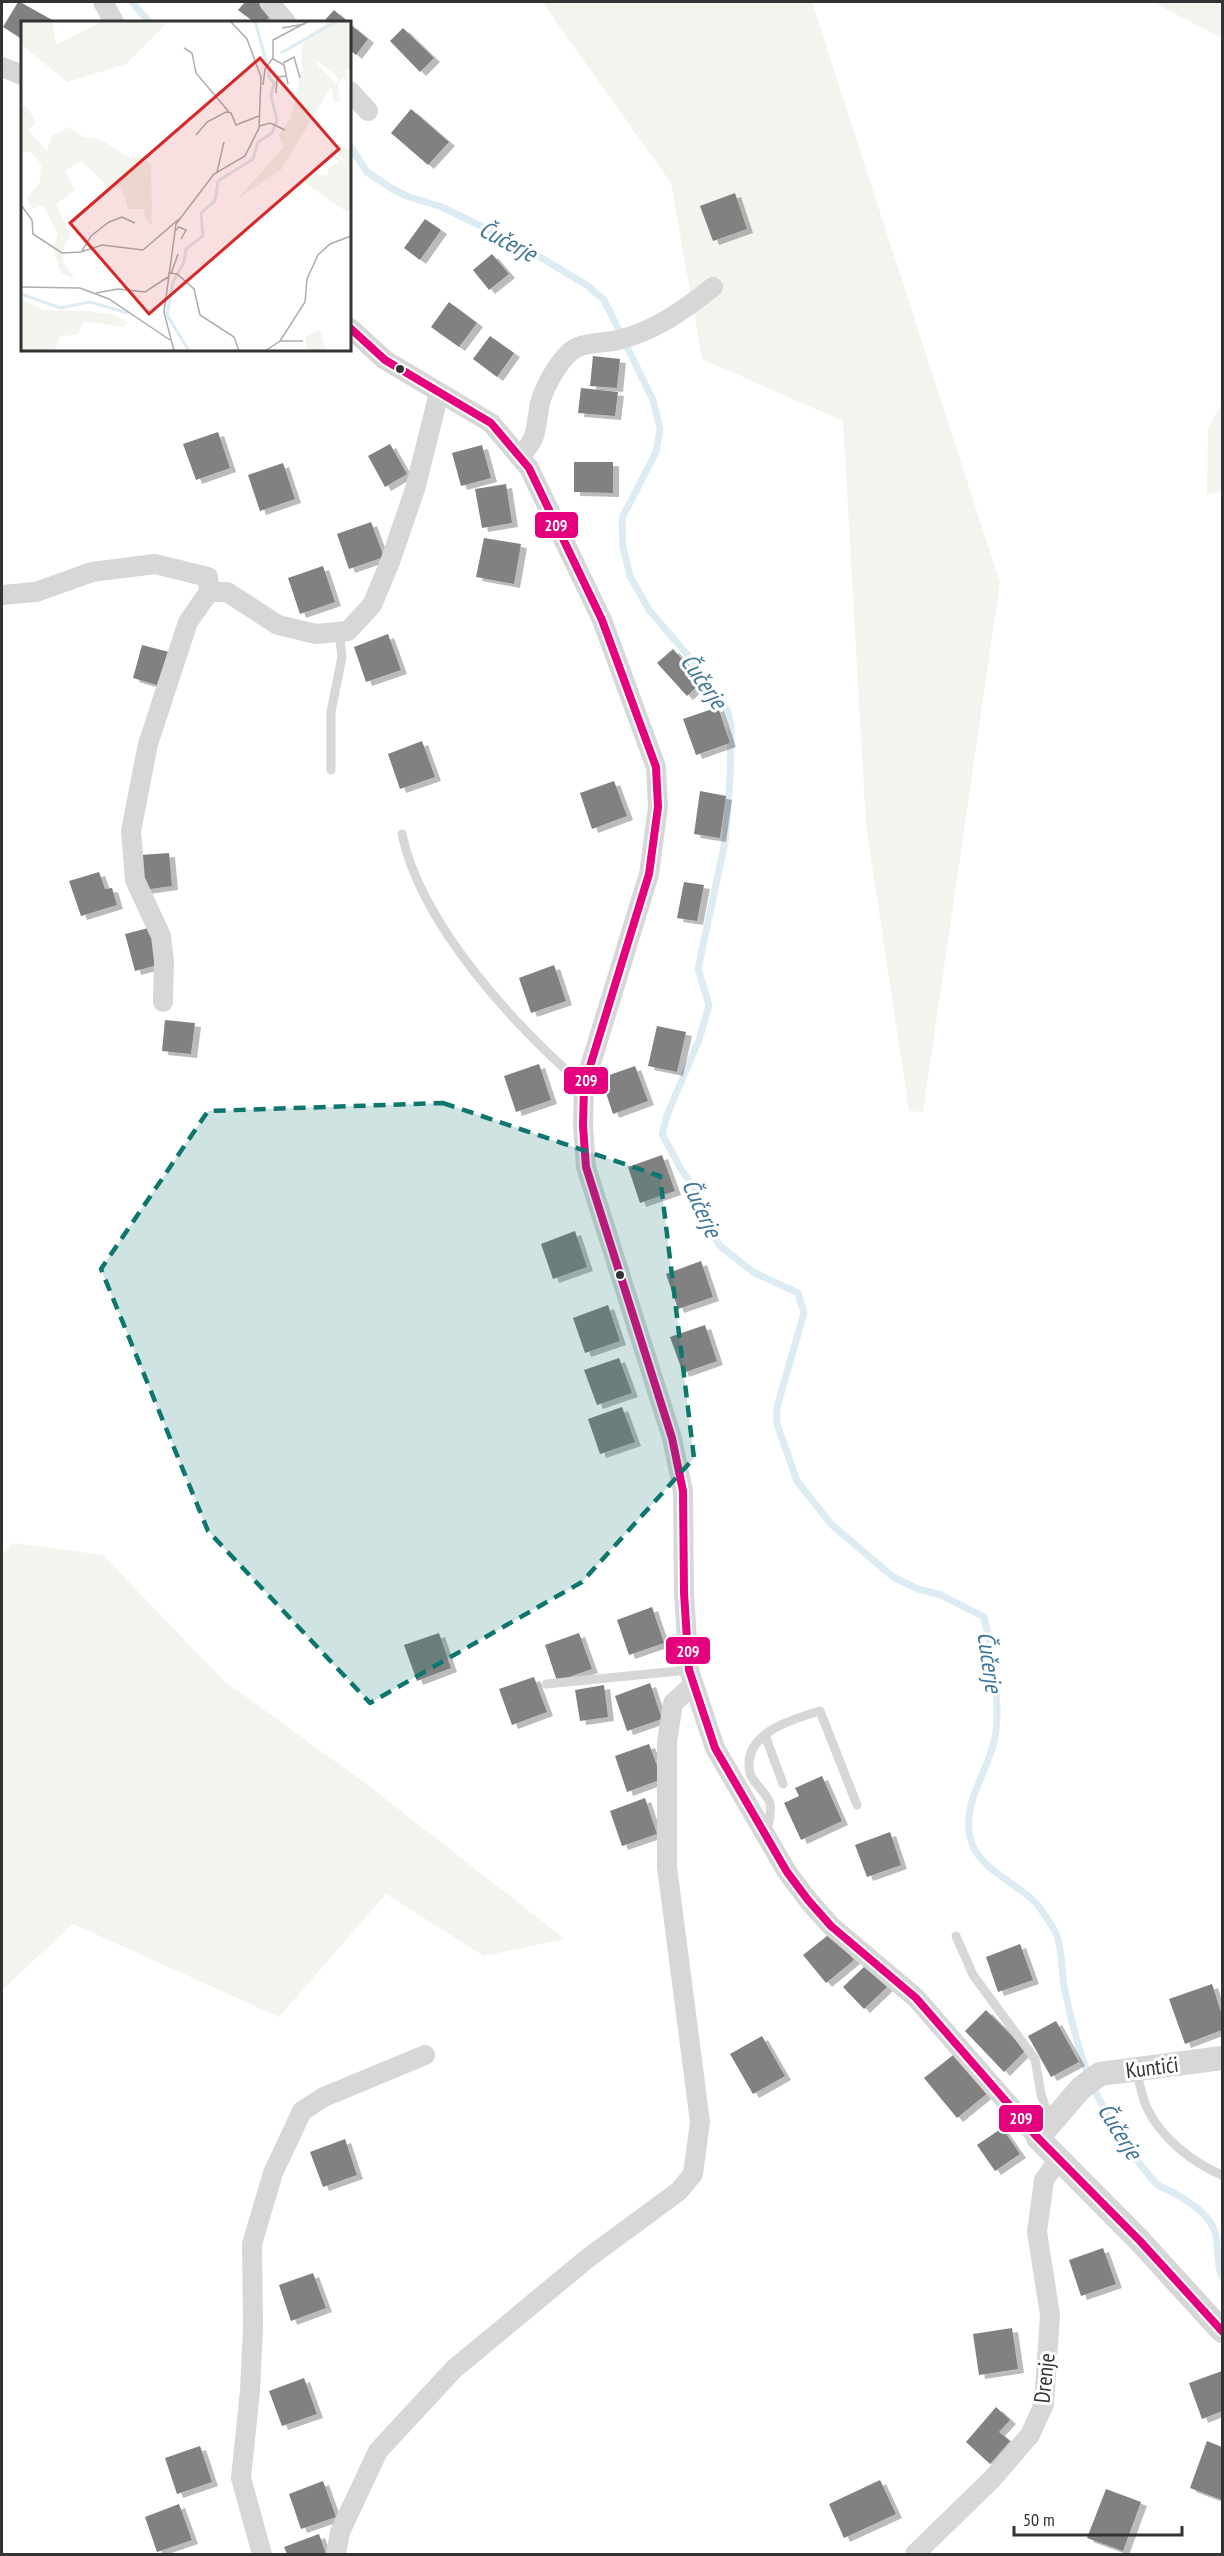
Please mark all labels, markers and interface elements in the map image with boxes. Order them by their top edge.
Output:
inset map [21,21,351,351]
water label: Čučerje [474,213,544,270]
unlabelled marker [394,363,406,375]
line badge: 209 [534,511,579,539]
text: 209 [545,515,567,535]
water label: Čučerje [674,647,735,716]
line badge: 209 [563,1066,609,1095]
text: 209 [575,1070,597,1090]
water label: Čučerje [675,1174,730,1244]
unlabelled marker [614,1269,626,1281]
water label: Čučerje [970,1630,1010,1696]
line badge: 209 [665,1636,711,1665]
text: 209 [677,1641,699,1661]
street label: Kuntići [1124,2050,1180,2084]
water label: Čučerje [1091,2097,1150,2167]
line badge: 209 [998,2104,1044,2133]
text: 209 [1010,2108,1032,2128]
street label: Drenje [1027,2352,1061,2404]
scale bar [1014,2499,1182,2537]
text: 50 m [1023,2508,1055,2531]

